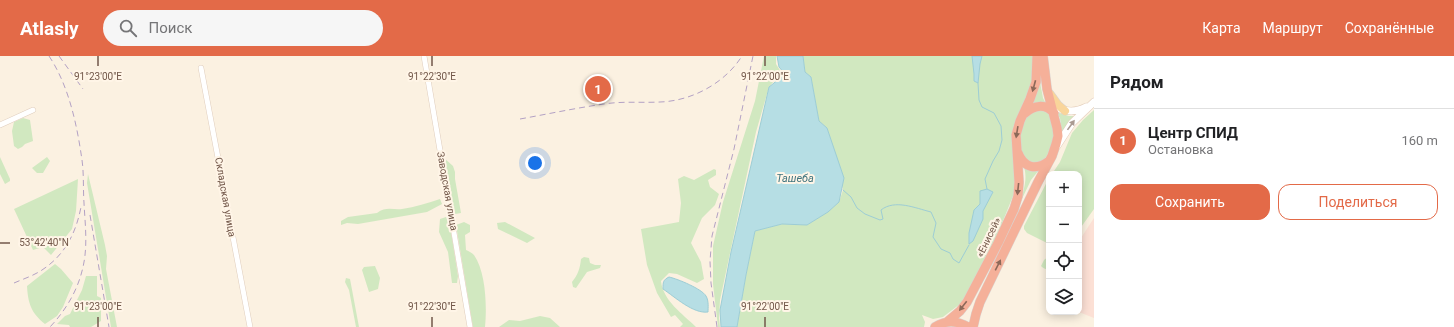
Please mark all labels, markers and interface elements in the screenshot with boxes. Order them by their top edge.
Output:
search box [103,10,383,46]
text: Atlasly [20,17,79,40]
icon: search [117,17,139,39]
text: Поиск [149,19,192,37]
text: Карта [1202,20,1241,36]
text: Маршрут [1263,20,1323,36]
text: Сохранённые [1345,20,1434,36]
text: 91°23'00"E [74,71,122,82]
text: 91°22'30"E [408,71,456,82]
text: 91°22'00"E [741,71,789,82]
text: Рядом [1110,72,1164,92]
pin: 1 [585,74,611,104]
one-way arrow [1031,81,1037,93]
one-way arrow [1067,120,1075,130]
text: Центр СПИД [1148,124,1238,142]
one-way arrow [1014,126,1020,138]
text: 1 [1119,133,1127,148]
text: 160 m [1401,133,1438,148]
text: Остановка [1148,142,1213,157]
street label: Заводская улица [435,151,460,231]
your location [525,153,545,173]
street label: Складская улица [213,156,238,238]
map controls [1046,171,1082,315]
button: + [1046,171,1082,207]
water label: Ташеба [776,172,814,185]
one-way arrow [1015,183,1022,195]
button: Сохранить [1110,184,1270,220]
button: Поделиться [1278,184,1438,220]
button: − [1046,207,1082,243]
street label: «Енисей» [974,215,1003,259]
text: 53°42'40"N [19,237,69,248]
button: locate [1046,243,1082,279]
one-way arrow [995,260,1001,271]
button: layers [1046,279,1082,315]
one-way arrow [959,300,968,311]
text: 91°23'00"E [74,301,122,312]
text: 91°22'30"E [408,301,456,312]
text: 91°22'00"E [741,301,789,312]

